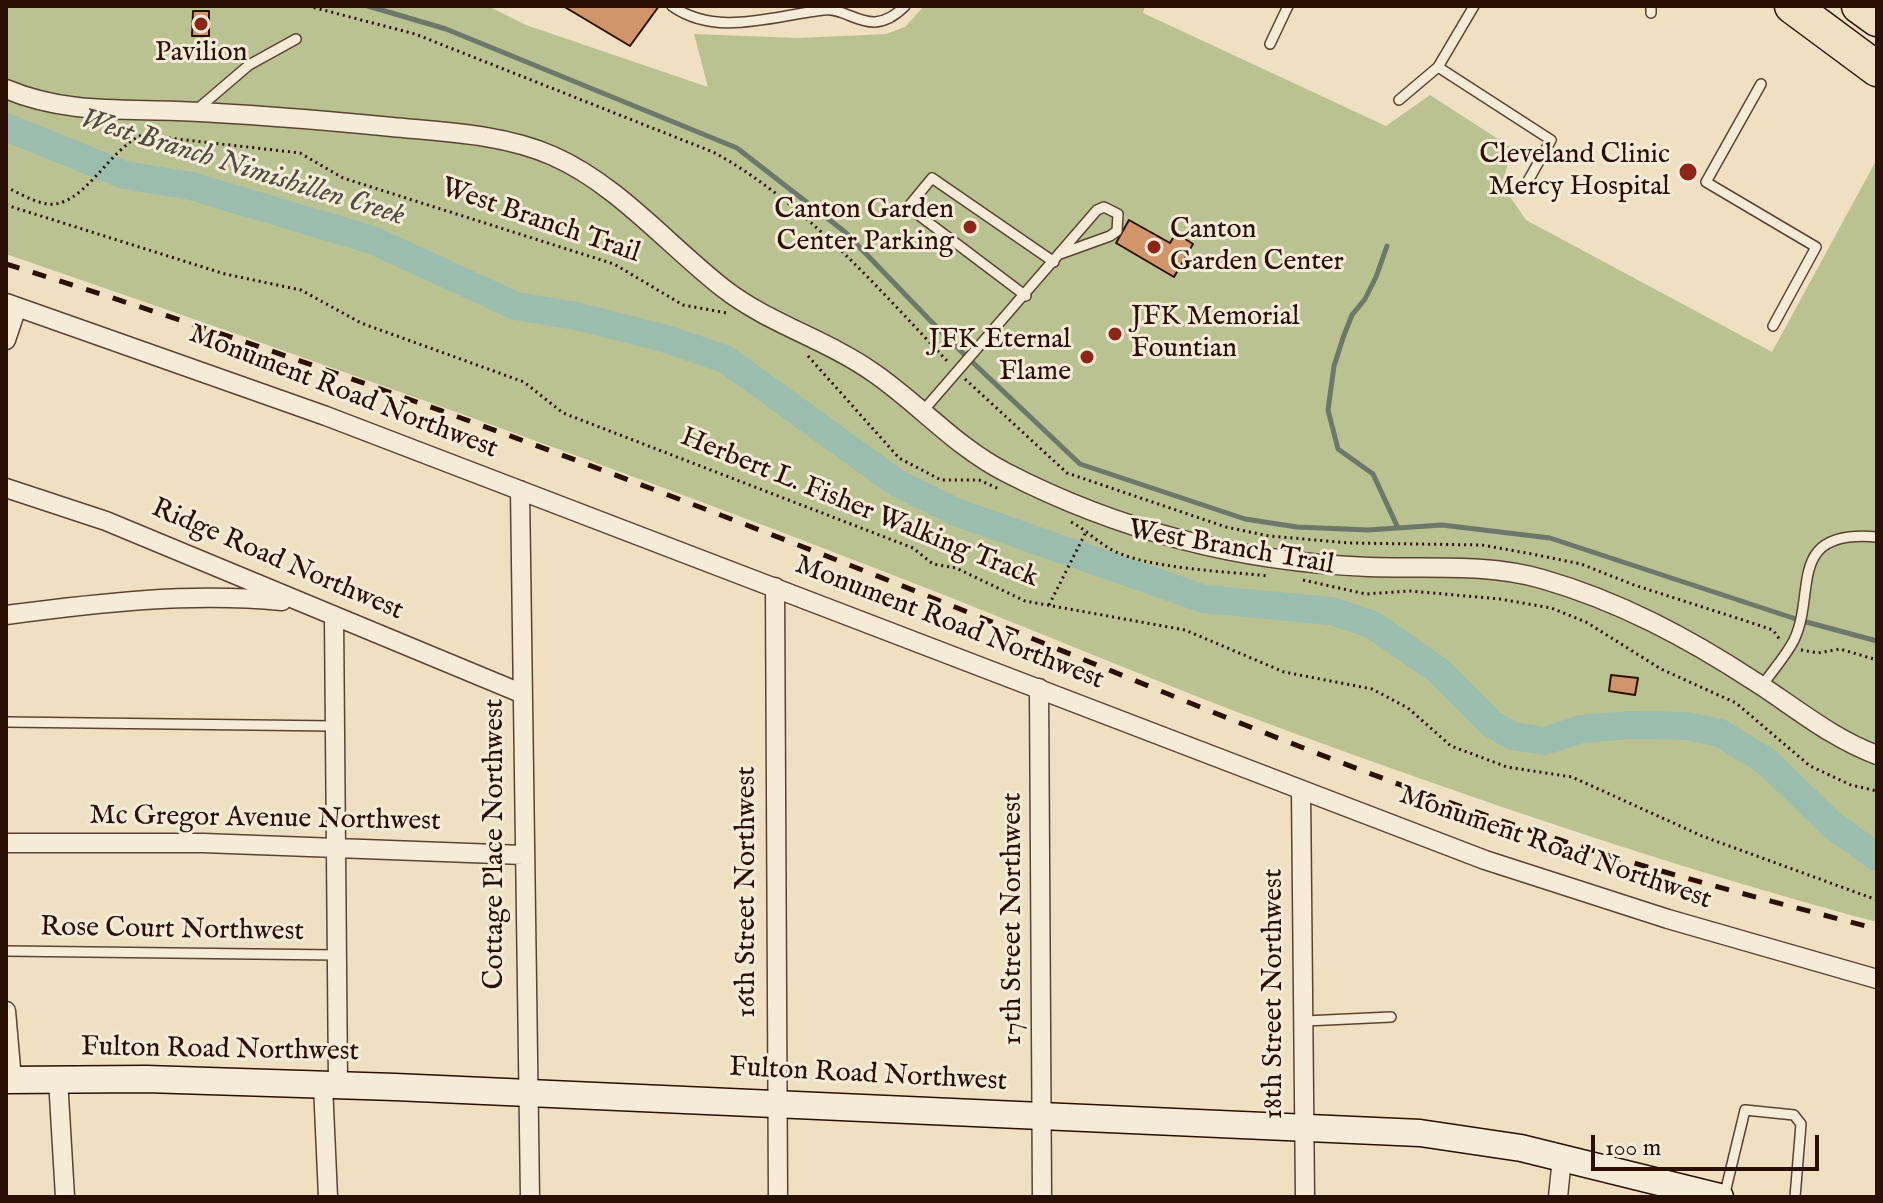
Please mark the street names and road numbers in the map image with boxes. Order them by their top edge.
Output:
street label: West Branch Trail [436,172,644,272]
street label: Monument Road Northwest [184,319,502,467]
street label: Herbert L. Fisher Walking Track [675,422,1043,596]
street label: Ridge Road Northwest [146,493,408,629]
street label: West Branch Trail [1125,514,1337,584]
street label: Monument Road Northwest [790,550,1108,698]
street label: Cottage Place Northwest [479,699,513,989]
street label: 16th Street Northwest [731,766,765,1018]
street label: Monument Road Northwest [1394,780,1716,918]
street label: 17th Street Northwest [997,792,1031,1046]
street label: Mc Gregor Avenue Northwest [89,800,441,840]
street label: 18th Street Northwest [1258,868,1292,1120]
street label: Rose Court Northwest [40,912,304,950]
street label: Fulton Road Northwest [81,1032,359,1070]
street label: Fulton Road Northwest [728,1052,1008,1100]

